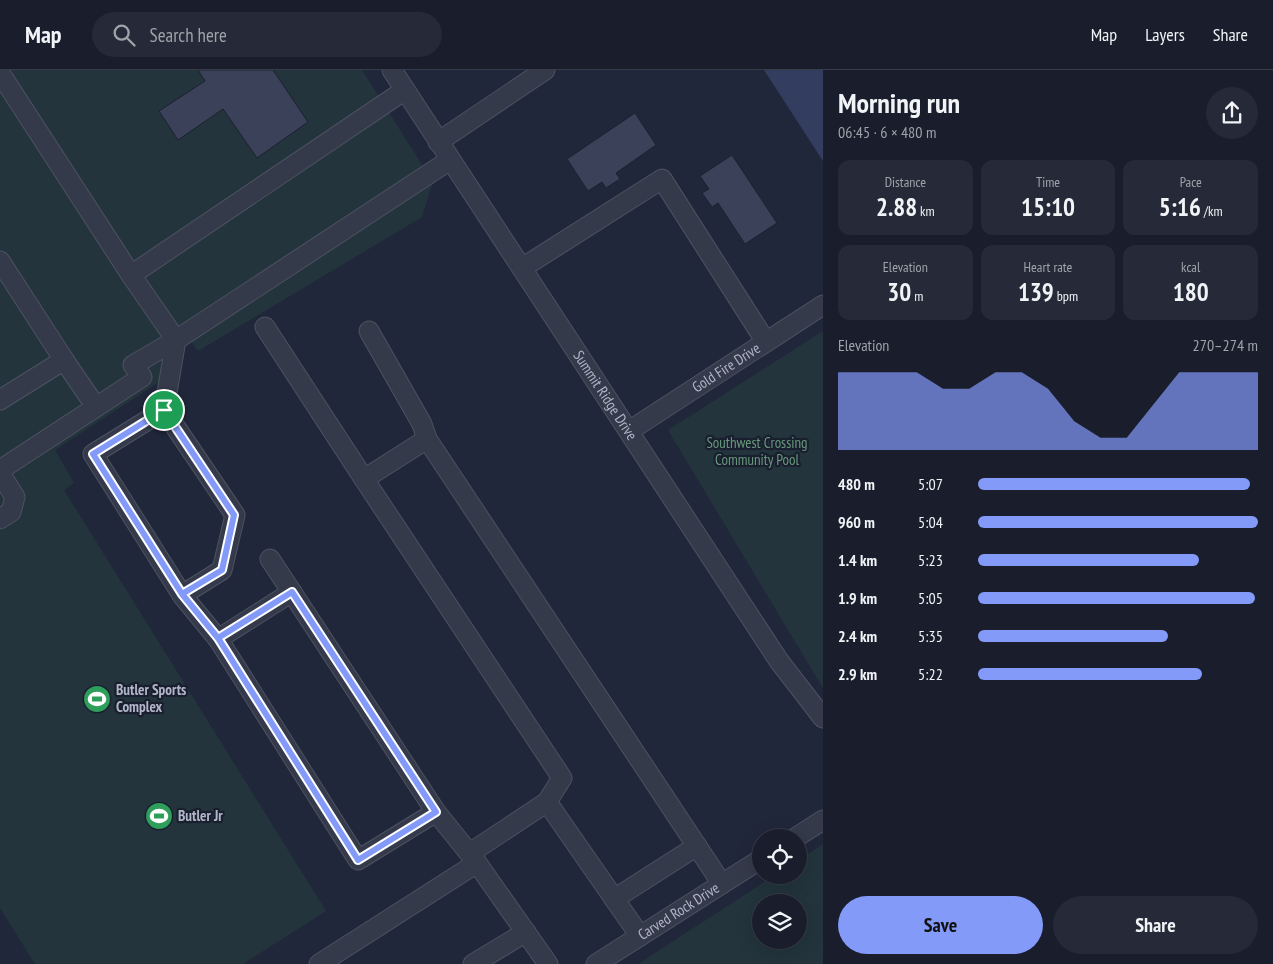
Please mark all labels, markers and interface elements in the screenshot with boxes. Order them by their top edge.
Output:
search box [92,12,442,57]
text: Map [25,19,62,50]
icon: search [110,21,138,49]
text: Search here [150,23,227,47]
text: Map [1091,23,1117,46]
text: Layers [1145,23,1185,46]
text: Share [1213,23,1248,46]
text: Morning run [838,84,960,121]
button: share [1206,87,1258,139]
text: 06:45 · 6 × 480 m [838,122,936,142]
text: Distance [885,173,926,191]
text: Time [1036,173,1060,191]
text: Pace [1180,173,1202,191]
text: 2.88 [876,191,917,223]
text: 15:10 [1021,191,1075,223]
text: 5:16 [1159,191,1201,223]
text: km [917,202,935,220]
text: /km [1201,202,1223,220]
text: Elevation [883,258,928,276]
text: Heart rate [1024,258,1072,276]
text: kcal [1181,258,1200,276]
text: 30 [887,276,911,308]
text: 139 [1018,276,1054,308]
text: 180 [1173,276,1209,308]
text: m [911,287,923,305]
text: bpm [1054,287,1078,305]
text: Elevation [838,335,889,355]
text: 270–274 m [1193,335,1258,355]
street label: Gold Fire Drive [688,338,764,396]
street label: Summit Ridge Drive [569,347,642,444]
pin [143,389,185,431]
icon: arrive [150,396,178,424]
park label: Southwest Crossing Community Pool [706,433,808,469]
text: 480 m [838,474,875,494]
text: 5:07 [918,474,943,494]
text: 960 m [838,512,875,532]
text: 5:04 [918,512,943,532]
text: 1.4 km [838,550,877,570]
text: 5:23 [918,550,943,570]
text: 1.9 km [838,588,877,608]
text: 5:05 [918,588,943,608]
text: 2.4 km [838,626,877,646]
text: 5:35 [918,626,943,646]
text: 2.9 km [838,664,877,684]
text: 5:22 [918,664,943,684]
place label: Butler Sports Complex [116,680,186,716]
sports icon: Butler Sports Complex [82,684,112,714]
sports icon: Butler Jr [144,801,174,831]
place label: Butler Jr [178,806,223,825]
map controls [752,829,807,949]
button: locate [752,829,807,884]
street label: Carved Rock Drive [634,878,723,944]
button: layers [752,894,807,949]
button: Save [838,896,1043,954]
button: Share [1053,896,1258,954]

